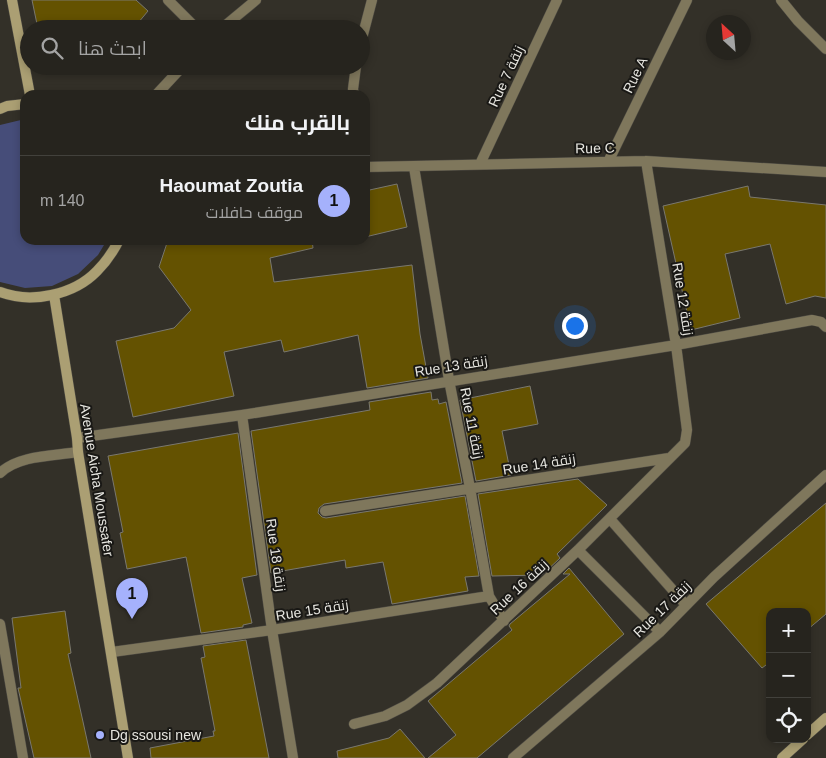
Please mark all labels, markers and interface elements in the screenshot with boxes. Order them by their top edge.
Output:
north arrow [706,15,751,60]
search box [20,20,370,75]
icon: search [38,34,66,62]
text: ابحث هنا [78,38,147,59]
street label: Rue 7 زنقة [485,43,527,109]
street label: Rue A [619,54,651,96]
text: بالقرب منك [245,111,350,134]
street label: Rue C [575,140,615,156]
text: Haoumat Zoutia [159,175,303,196]
text: 140 m [40,192,84,209]
text: 1 [330,192,338,209]
text: موقف حافلات [206,204,303,221]
street label: Rue 12 زنقة [669,261,697,337]
your location [562,313,588,339]
street label: Rue 13 زنقة [413,352,489,380]
street label: Rue 11 زنقة [457,386,487,460]
street label: Avenue Aicha Moussafer [77,402,117,558]
street label: Rue 14 زنقة [501,450,577,478]
street label: Rue 18 زنقة [263,517,289,593]
street label: Rue 16 زنقة [487,556,551,618]
pin: 1 [116,578,148,619]
street label: Rue 17 زنقة [630,578,694,640]
street label: Rue 15 زنقة [274,596,350,624]
map controls [766,608,811,743]
button: + [766,608,811,653]
button: − [766,653,811,698]
button: locate [766,698,811,743]
place label: Dg ssousi new [110,727,202,743]
marker: Dg ssousi new [94,729,106,741]

